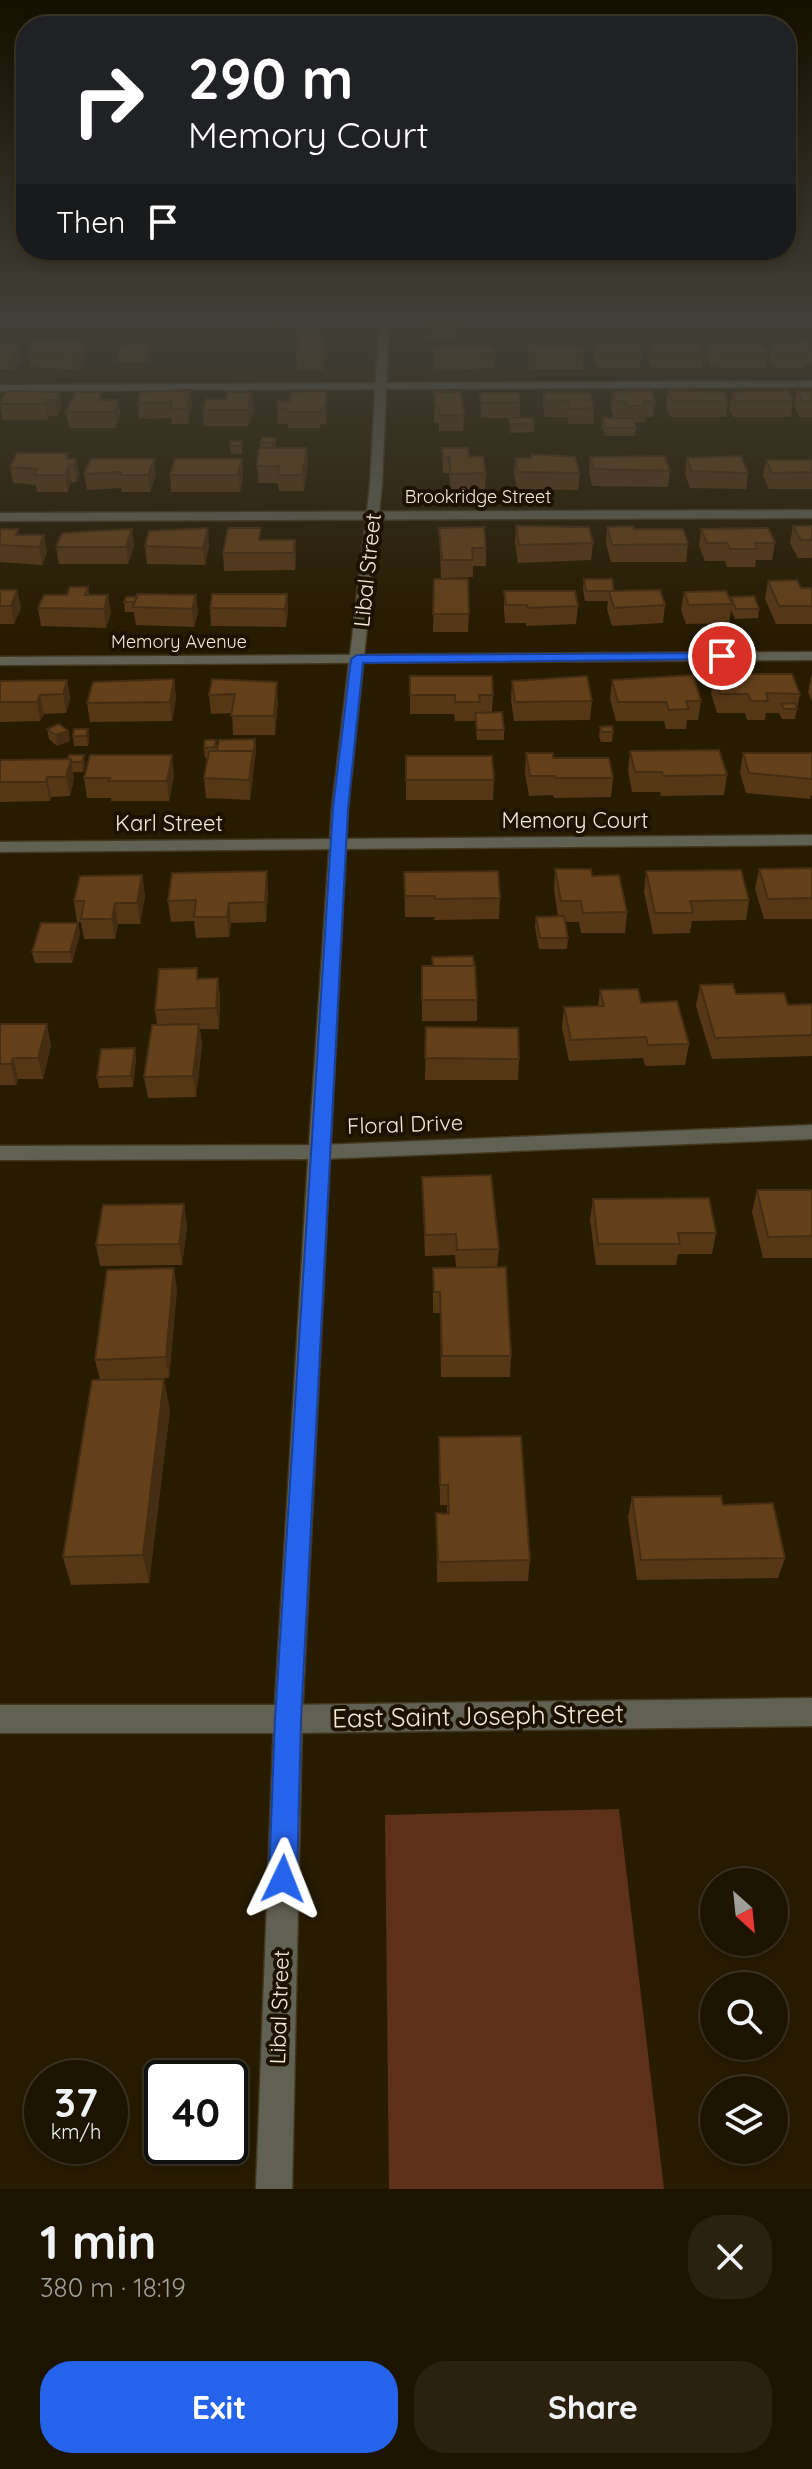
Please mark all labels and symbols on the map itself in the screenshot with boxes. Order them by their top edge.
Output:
street label: Brookridge Street [405,485,551,508]
street label: Libal Street [347,512,387,628]
pin [688,622,756,690]
street label: Memory Avenue [111,630,247,653]
street label: Memory Court [501,806,649,834]
street label: Karl Street [115,809,223,837]
street label: Floral Drive [346,1108,464,1140]
street label: East Saint Joseph Street [332,1696,624,1735]
position arrow [241,1837,325,1921]
north arrow [700,1868,788,1956]
street label: Libal Street [263,1949,295,2065]
speed limit sign: 40 [144,2060,248,2164]

